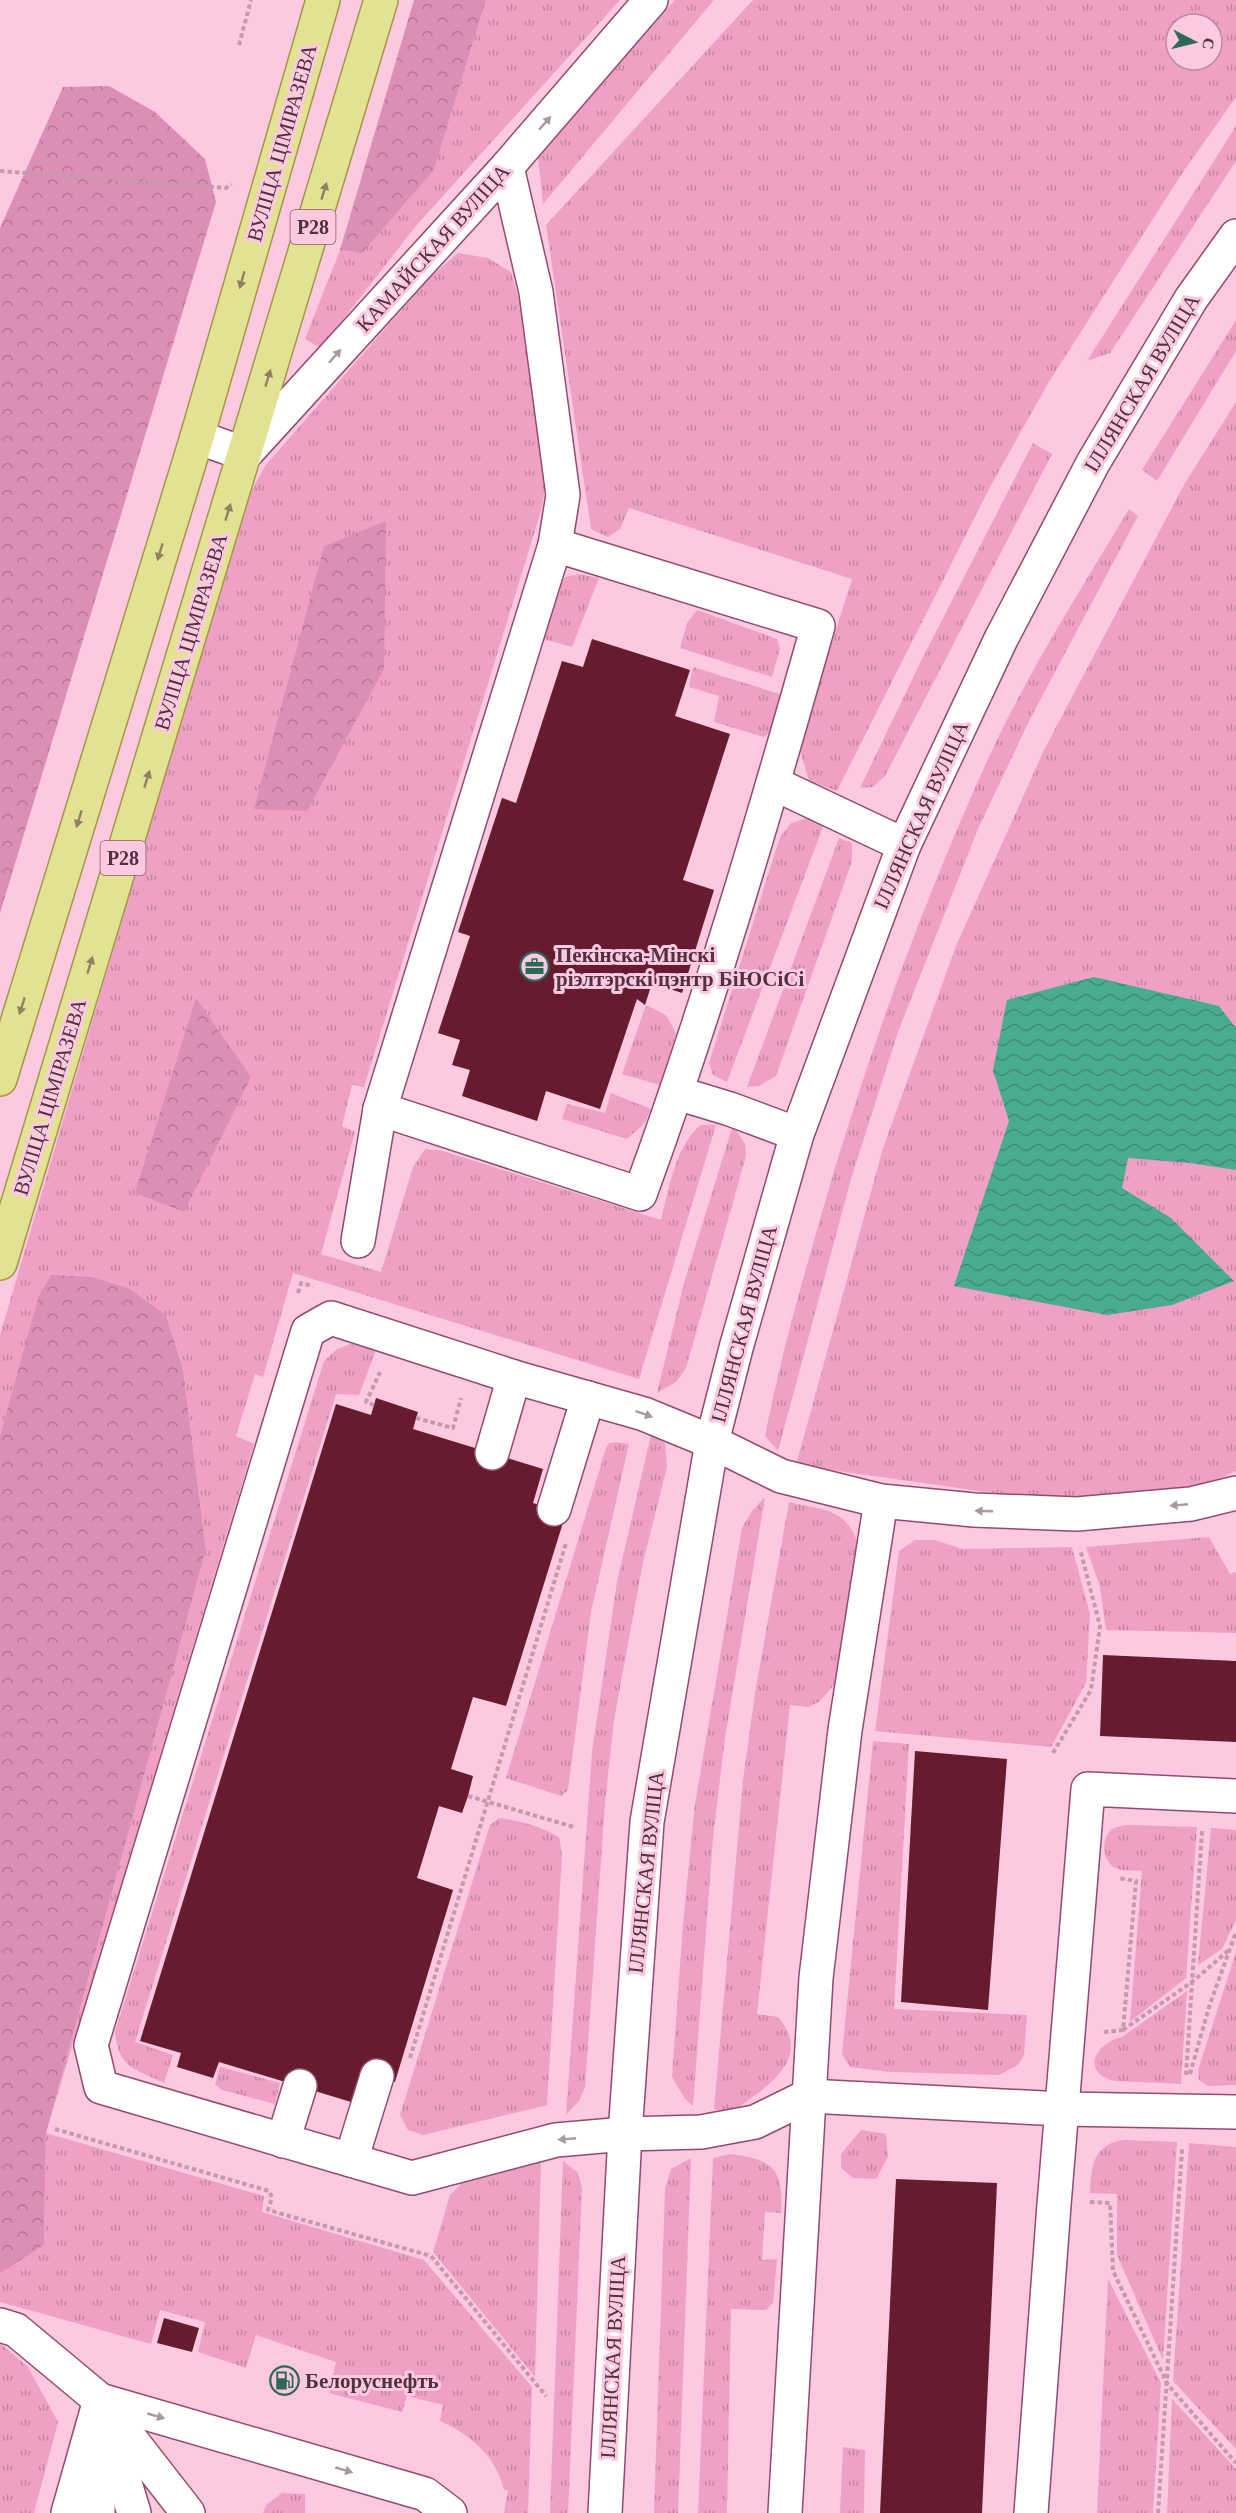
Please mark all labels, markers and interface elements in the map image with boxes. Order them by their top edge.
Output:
north arrow [1164,12,1224,72]
text: С [1199,37,1218,51]
street label: ВУЛІЦА ЦІМІРАЗЕВА [242,41,322,244]
one-way arrow [539,115,552,131]
street label: КАМАЙСКАЯ ВУЛІЦА [351,159,515,337]
one-way arrow [320,182,329,200]
road number: Р28 [290,210,336,244]
one-way arrow [237,271,246,289]
street label: ІЛЛЯНСКАЯ ВУЛІЦА [1079,289,1205,476]
one-way arrow [328,349,341,364]
one-way arrow [264,369,273,387]
one-way arrow [224,503,233,521]
street label: ВУЛІЦА ЦІМІРАЗЕВА [150,530,233,733]
one-way arrow [155,544,164,562]
street label: ІЛЛЯНСКАЯ ВУЛІЦА [869,716,974,913]
one-way arrow [143,770,152,788]
one-way arrow [74,810,83,828]
road number: Р28 [100,841,146,875]
place label: Пекінска-Мінскі ріэлтэрскі цэнтр БіЮСіСі [556,943,804,991]
office icon: Пекінска-Мінскі ріэлтэрскі цэнтр БіЮСіСі [519,951,551,983]
one-way arrow [86,956,95,974]
street label: ВУЛІЦА ЦІМІРАЗЕВА [9,995,92,1198]
one-way arrow [17,997,26,1015]
street label: ІЛЛЯНСКАЯ ВУЛІЦА [706,1222,782,1425]
one-way arrow [636,1410,654,1420]
one-way arrow [1169,1500,1188,1510]
one-way arrow [975,1506,994,1515]
street label: ІЛЛЯНСКАЯ ВУЛІЦА [623,1769,669,1974]
one-way arrow [557,2134,576,2144]
street label: ІЛЛЯНСКАЯ ВУЛІЦА [596,2254,630,2459]
fuel station icon: Белоруснефть [268,2365,300,2397]
place label: Белоруснефть [305,2369,439,2393]
one-way arrow [147,2412,165,2422]
one-way arrow [335,2466,353,2475]

